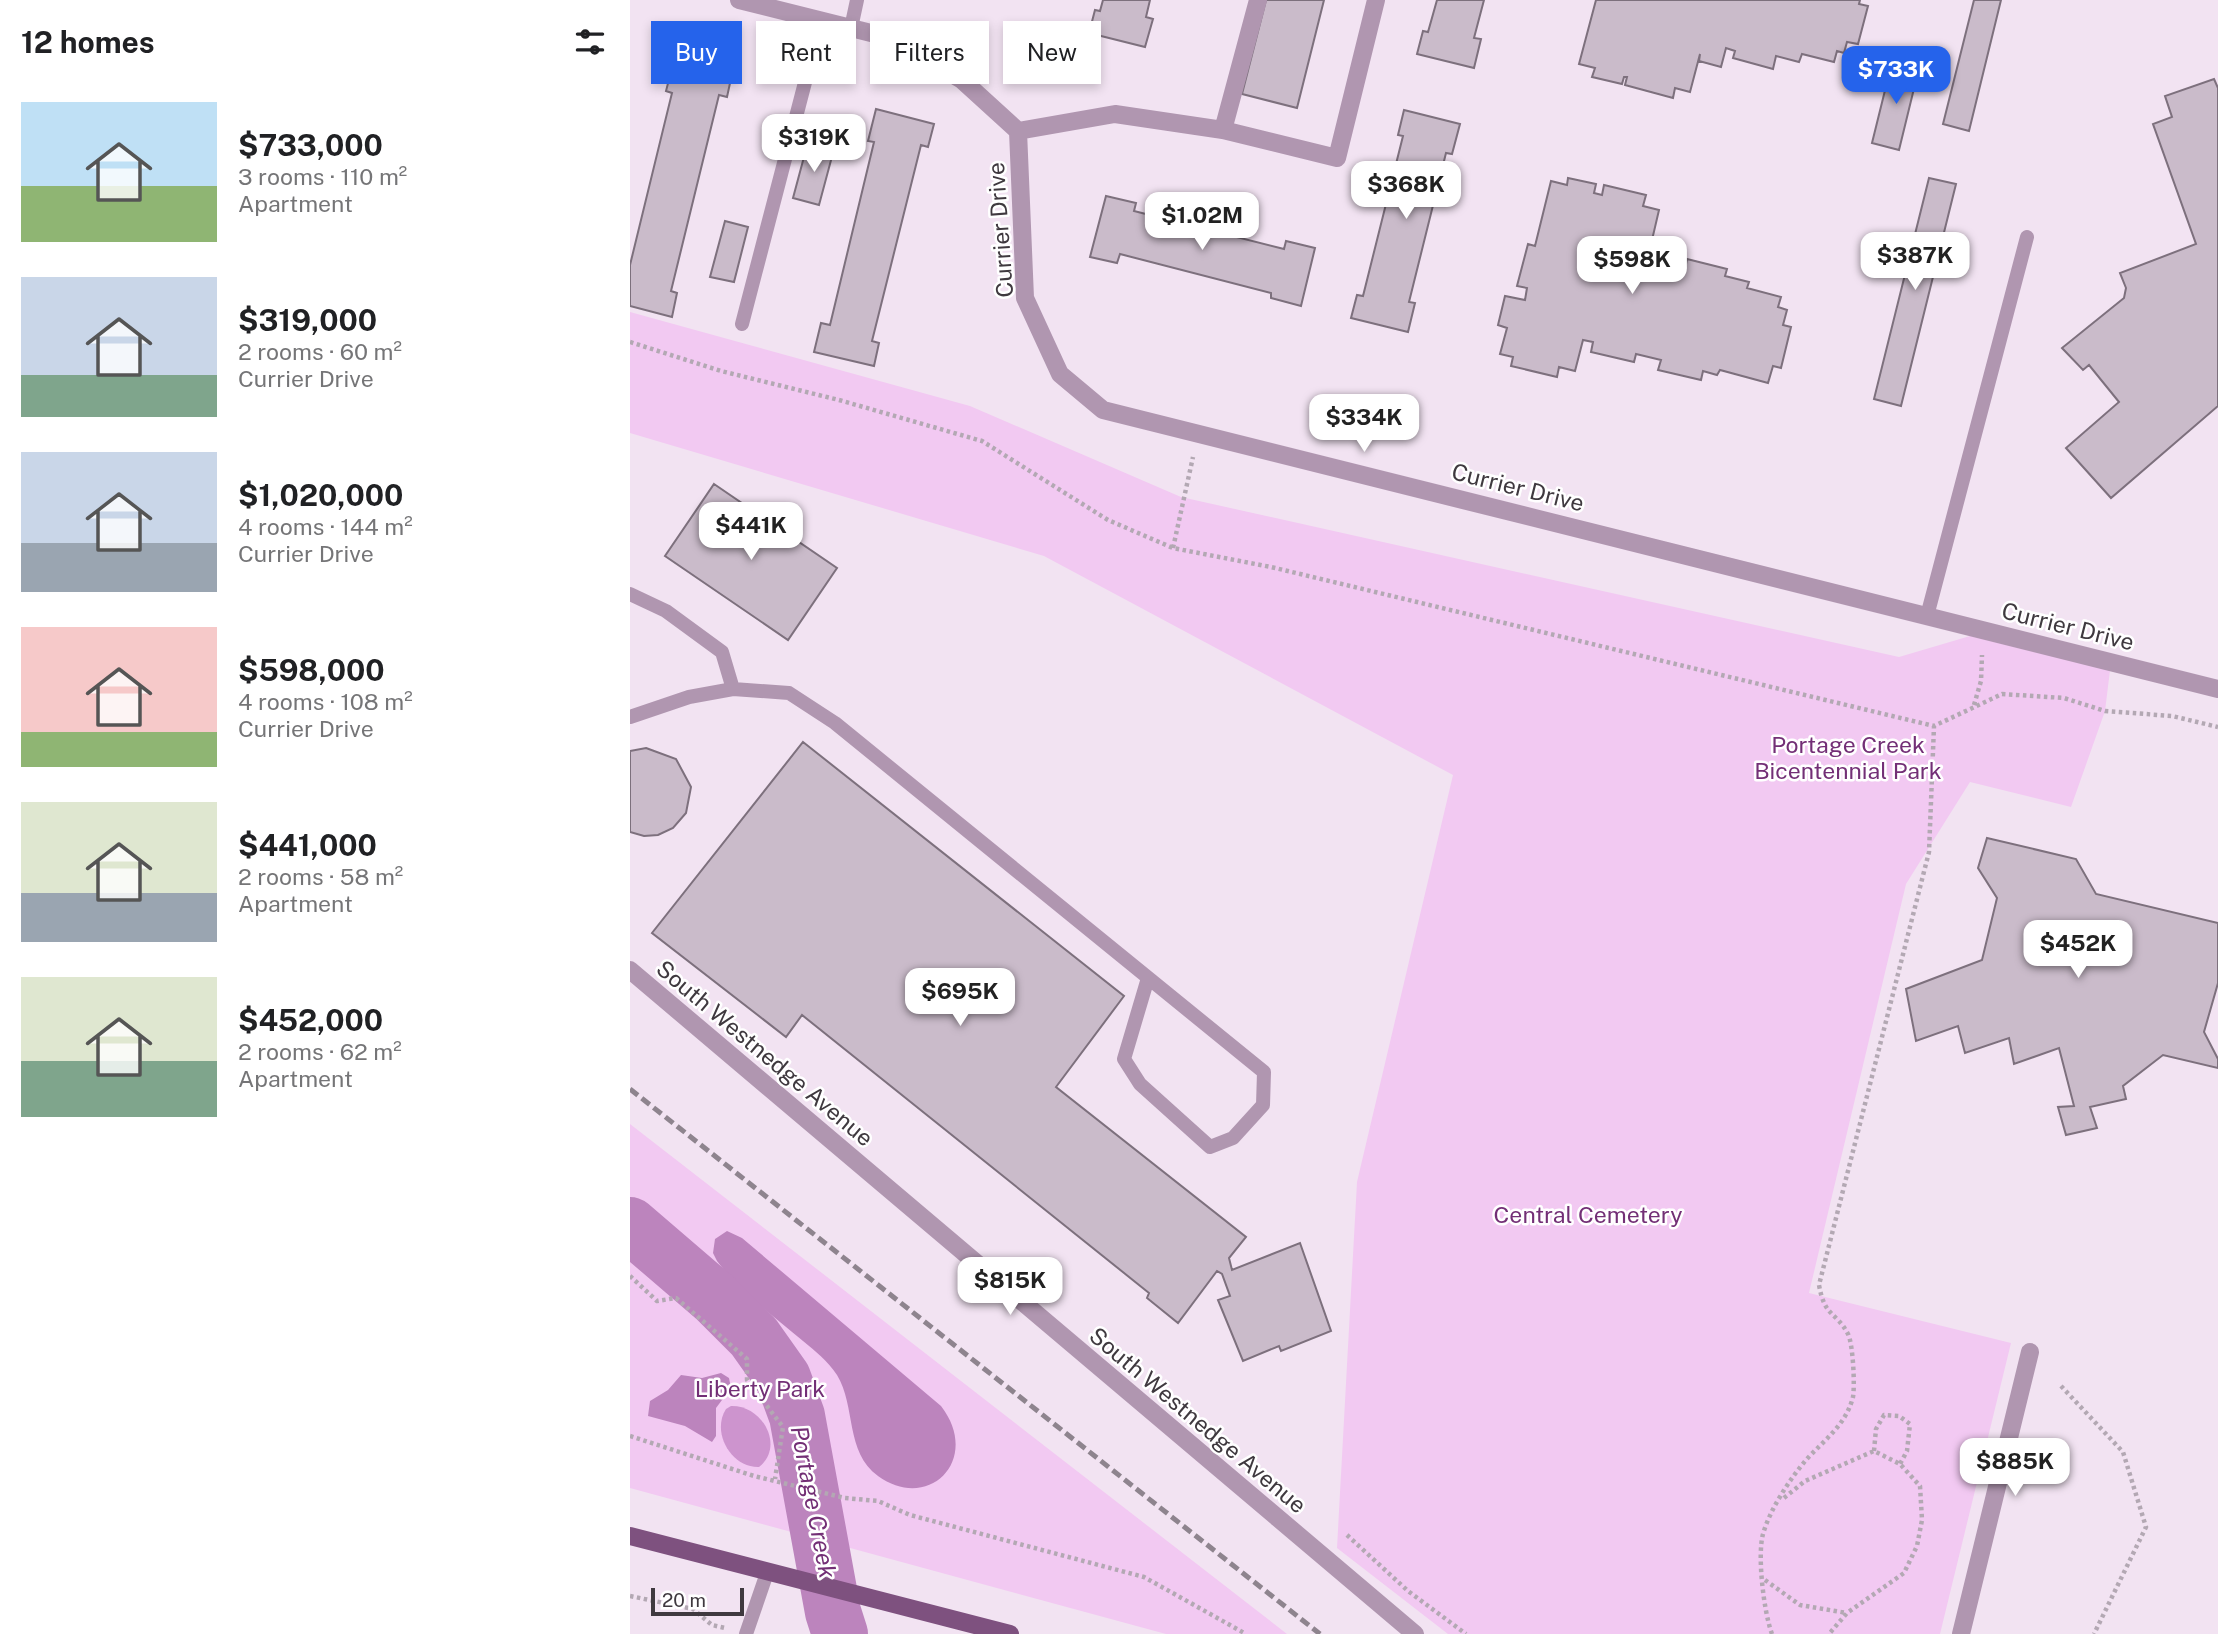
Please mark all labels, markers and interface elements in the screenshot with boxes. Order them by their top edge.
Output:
chip: Buy [651,21,742,84]
chip: Rent [756,21,856,84]
chip: Filters [870,21,989,84]
chip: New [1003,21,1101,84]
icon: filters [571,23,609,61]
text: 12 homes [21,24,155,60]
pin: $733K [1847,46,1945,106]
text: $733K [1858,55,1934,82]
pin: $319K [765,114,863,174]
text: $319K [778,123,850,150]
text: $733,000 [238,127,383,163]
icon: home [77,130,161,214]
street label: Currier Drive [982,161,1018,299]
pin: $368K [1357,162,1455,221]
text: 3 rooms · 110 m² [238,163,407,190]
text: $368K [1367,170,1445,197]
text: Apartment [238,190,353,217]
pin: $1.02M [1145,192,1259,252]
text: $1.02M [1161,201,1243,228]
pin: $387K [1866,232,1964,292]
pin: $598K [1583,236,1681,296]
text: $387K [1877,241,1953,268]
text: $598K [1593,245,1671,272]
text: $319,000 [238,302,377,338]
icon: home [77,305,161,389]
text: 2 rooms · 60 m² [238,338,402,365]
text: Currier Drive [238,365,374,392]
pin: $334K [1315,394,1413,454]
text: $334K [1325,403,1403,430]
street label: Currier Drive [1449,457,1587,517]
text: $1,020,000 [238,477,403,513]
icon: home [77,480,161,564]
pin: $441K [702,503,800,562]
text: $441K [715,511,787,538]
text: 4 rooms · 144 m² [238,513,413,540]
text: Currier Drive [238,540,374,567]
street label: Currier Drive [1999,596,2137,656]
text: $598,000 [238,652,385,688]
icon: home [77,655,161,739]
text: 4 rooms · 108 m² [238,688,413,715]
text: Currier Drive [238,715,374,742]
park label: Portage Creek Bicentennial Park [1754,731,1942,784]
text: $441,000 [238,827,377,863]
icon: home [77,830,161,914]
text: 2 rooms · 58 m² [238,863,403,890]
text: Apartment [238,890,353,917]
pin: $452K [2029,920,2127,980]
text: $452K [2039,929,2117,956]
street label: South Westnedge Avenue [651,954,879,1152]
pin: $695K [911,968,1009,1028]
text: $695K [921,977,999,1004]
text: $452,000 [238,1002,383,1038]
icon: home [77,1005,161,1089]
text: 2 rooms · 62 m² [238,1038,402,1065]
text: Apartment [238,1065,353,1092]
park label: Central Cemetery [1494,1201,1682,1228]
pin: $815K [961,1258,1059,1317]
text: $815K [974,1266,1046,1293]
street label: South Westnedge Avenue [1084,1321,1312,1519]
park label: Liberty Park [695,1375,825,1402]
water label: Portage Creek [786,1423,842,1581]
pin: $885K [1966,1438,2064,1498]
text: $885K [1976,1447,2054,1474]
scale bar [651,1585,744,1617]
text: 20 m [662,1589,706,1611]

